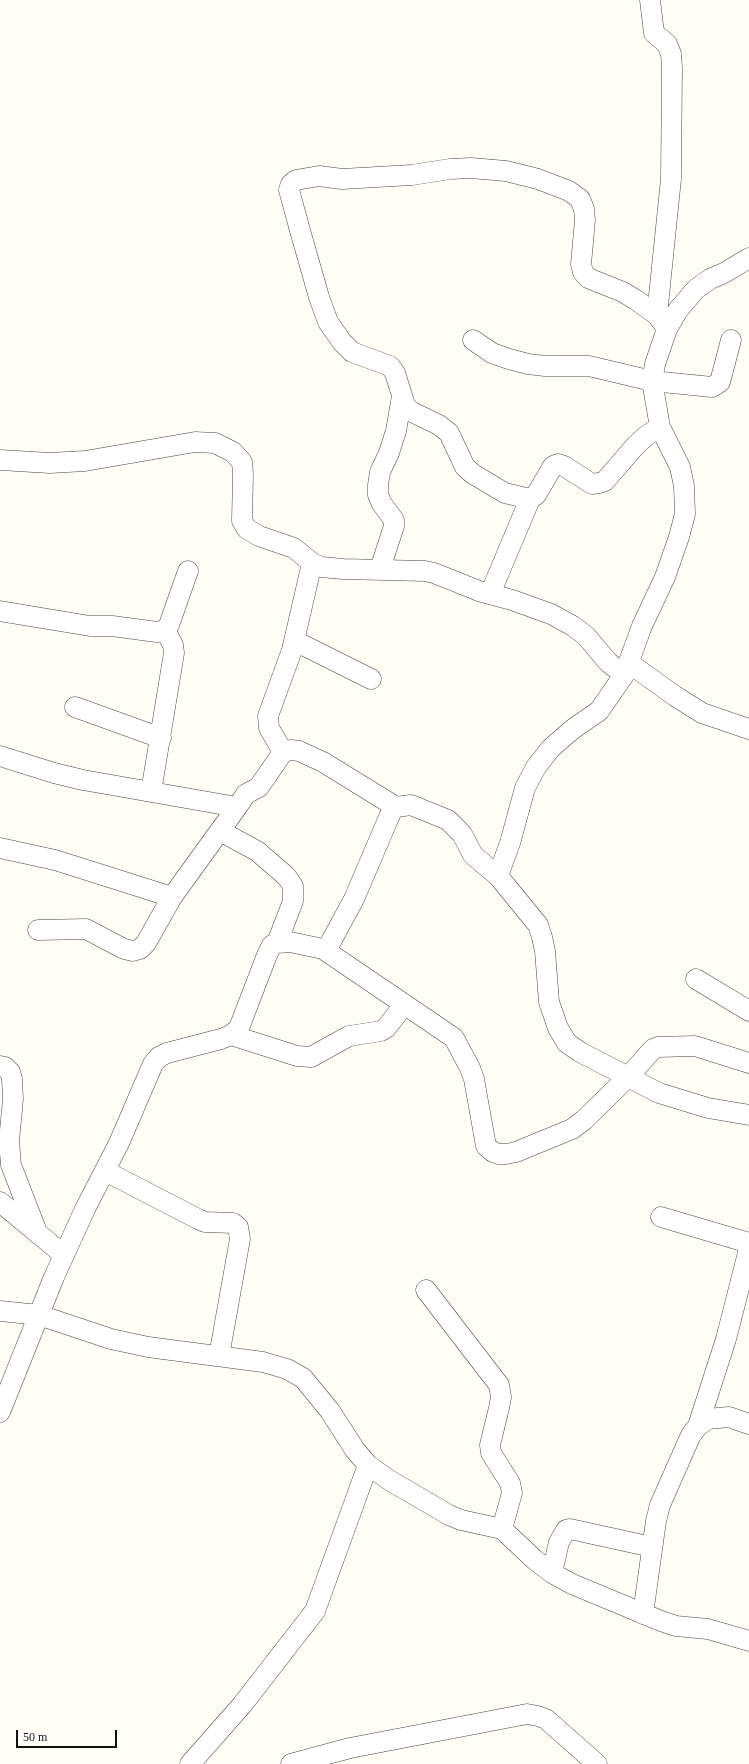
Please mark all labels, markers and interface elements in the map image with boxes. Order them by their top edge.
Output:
scale bar [18,1722,119,1748]
text: 50 m [23,1730,47,1744]

